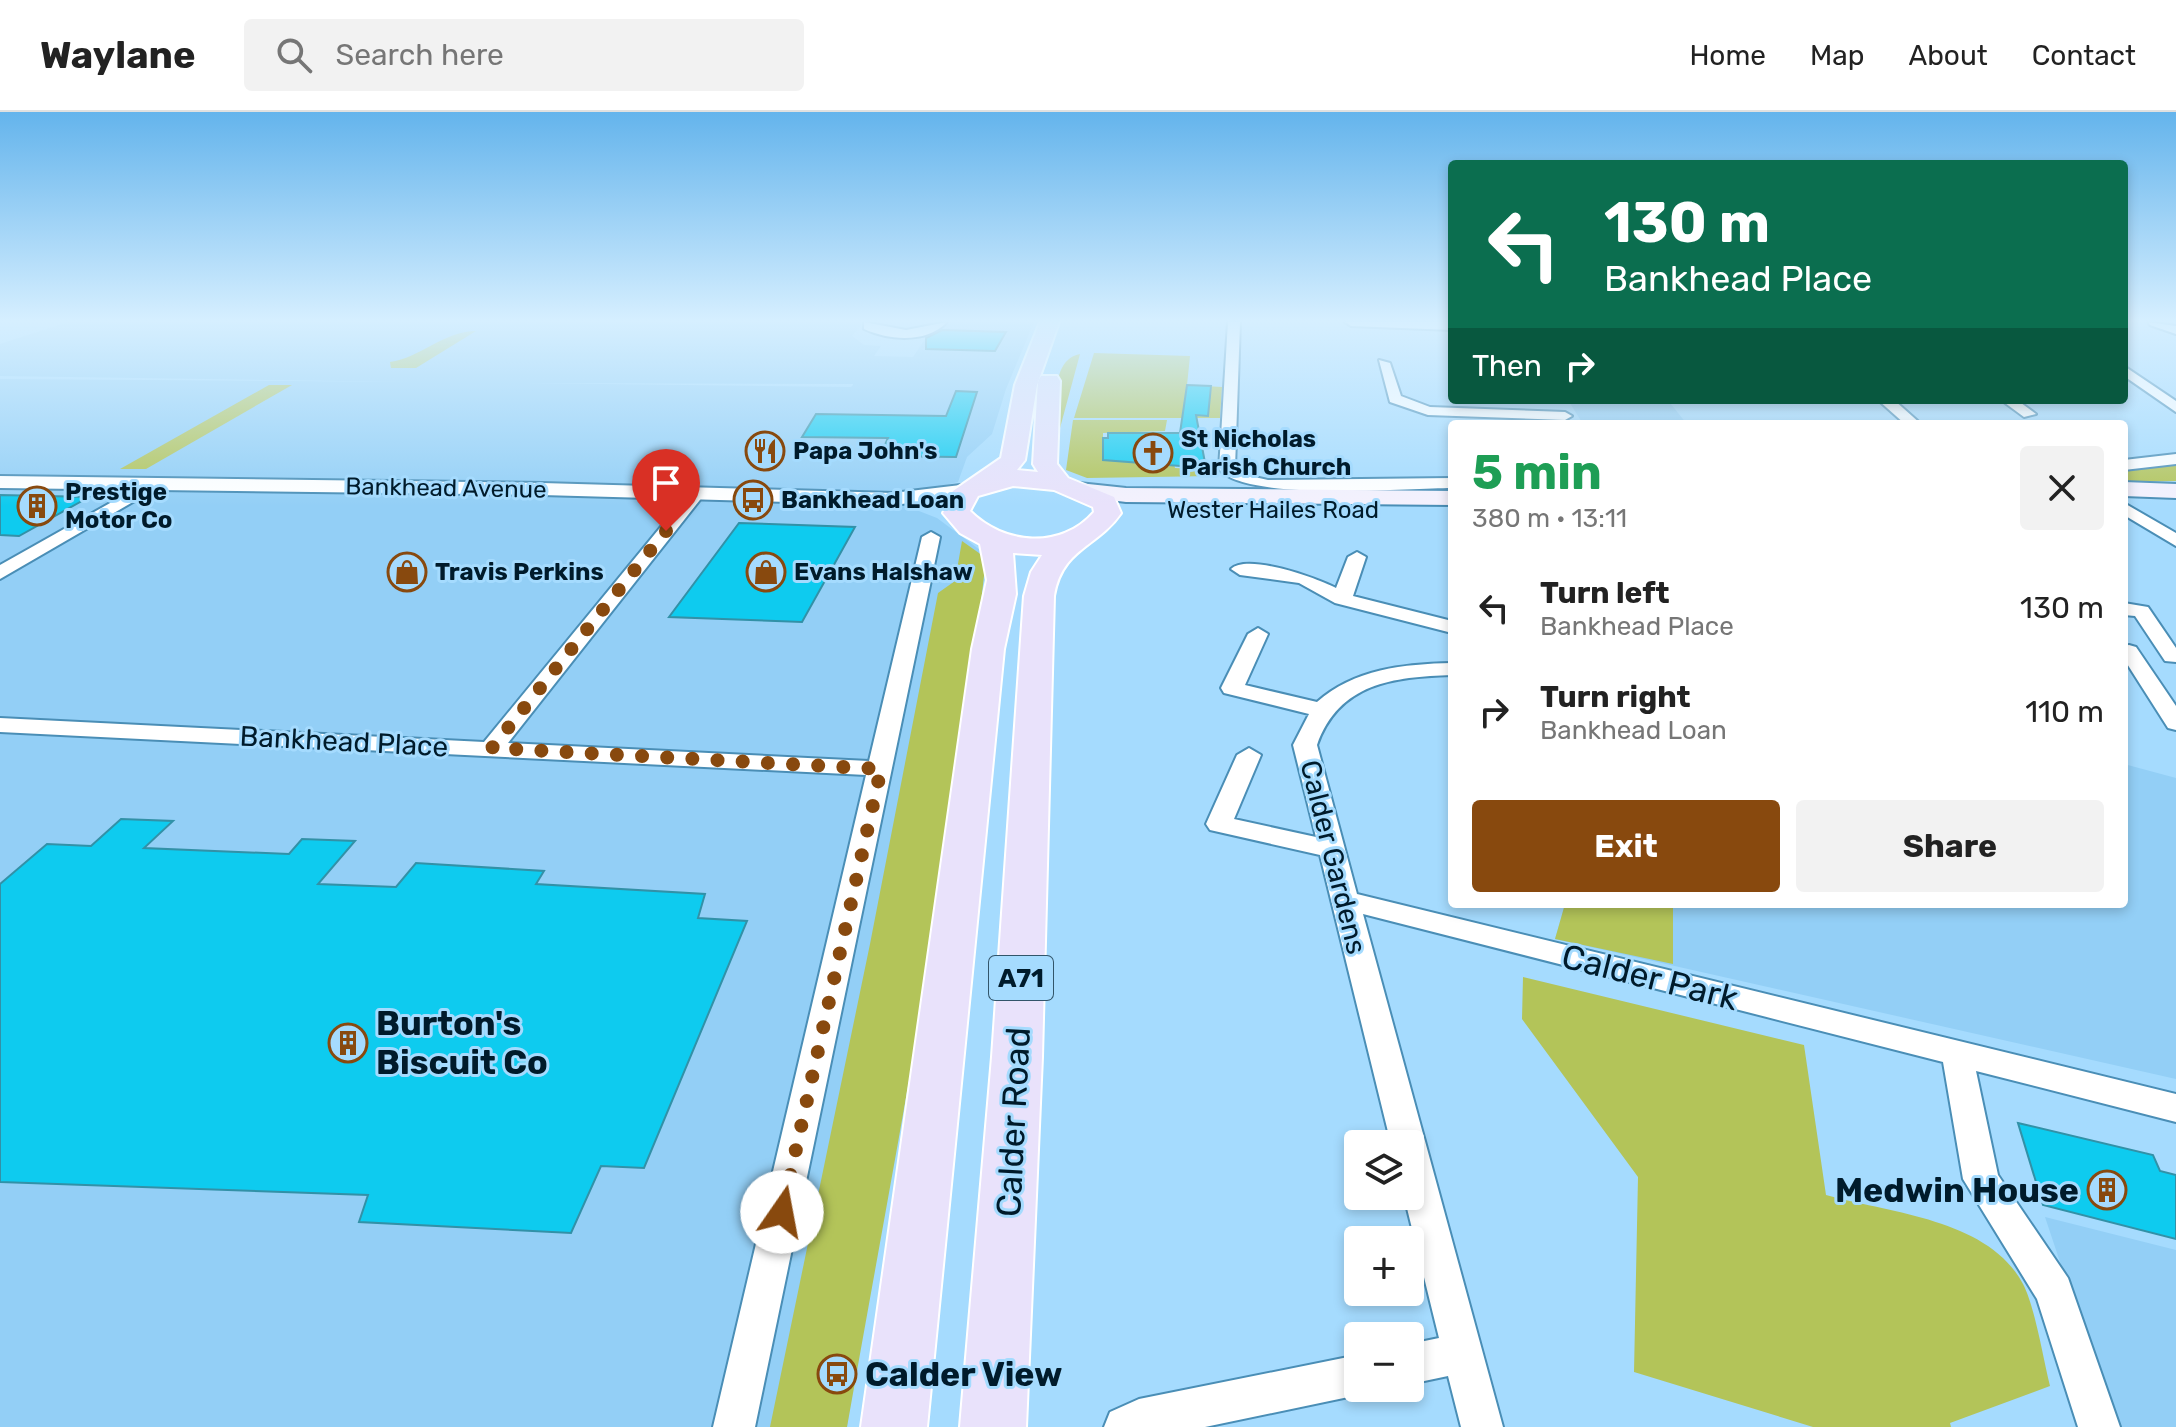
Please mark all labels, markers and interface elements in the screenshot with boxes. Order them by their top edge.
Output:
search box [244,19,804,91]
text: Waylane [40,32,196,78]
icon: search [272,33,316,77]
text: Search here [336,37,504,73]
text: Home [1689,39,1766,72]
text: Map [1810,39,1864,72]
text: About [1908,39,1988,72]
text: Contact [2032,39,2136,72]
text: 130 m [1604,190,1770,256]
icon: left [1472,192,1576,296]
text: Bankhead Place [1604,257,1872,300]
icon: right [1558,344,1602,388]
text: Then [1472,348,1542,384]
place label: St Nicholas Parish Church [1181,425,1351,481]
restaurant icon: Papa John's [744,430,786,472]
church icon: St Nicholas Parish Church [1132,432,1174,474]
place label: Papa John's [793,437,937,465]
text: 5 min [1472,444,1602,501]
button: close [2020,446,2104,530]
pin [632,449,700,531]
icon: arrive [644,461,688,505]
street label: Bankhead Avenue [345,472,547,504]
place label: Prestige Motor Co [65,478,172,534]
bus stop icon: Bankhead Loan [732,479,774,521]
building icon: Prestige Motor Co [16,485,58,527]
place label: Bankhead Loan [781,486,964,514]
street label: Wester Hailes Road [1167,496,1379,524]
text: 380 m · 13:11 [1472,503,1627,534]
shop icon: Travis Perkins [386,551,428,593]
shop icon: Evans Halshaw [745,551,787,593]
place label: Travis Perkins [435,558,604,586]
place label: Evans Halshaw [794,558,973,586]
text: Turn left [1540,575,1670,611]
icon: left [1472,586,1516,630]
text: 130 m [2020,590,2104,626]
text: Bankhead Place [1540,611,1734,642]
text: Turn right [1540,679,1691,715]
icon: right [1472,690,1516,734]
text: 110 m [2025,694,2104,730]
text: Bankhead Loan [1540,715,1727,746]
street label: Bankhead Place [239,720,449,763]
street label: Calder Gardens [1293,757,1374,957]
button: Exit [1472,800,1780,892]
button: Share [1796,800,2104,892]
street label: Calder Park [1558,936,1743,1019]
road number: A71 [989,956,1053,1000]
place label: Burton's Biscuit Co [376,1003,548,1083]
building icon: Burton's Biscuit Co [327,1022,369,1064]
street label: Calder Road [988,1026,1039,1218]
map controls [1344,1130,1424,1402]
button: layers [1344,1130,1424,1210]
building icon: Medwin House [2086,1169,2128,1211]
position arrow [740,1170,824,1254]
place label: Medwin House [1835,1170,2079,1211]
button: + [1344,1226,1424,1306]
button: − [1344,1322,1424,1402]
bus stop icon: Calder View [816,1353,858,1395]
place label: Calder View [865,1354,1063,1395]

